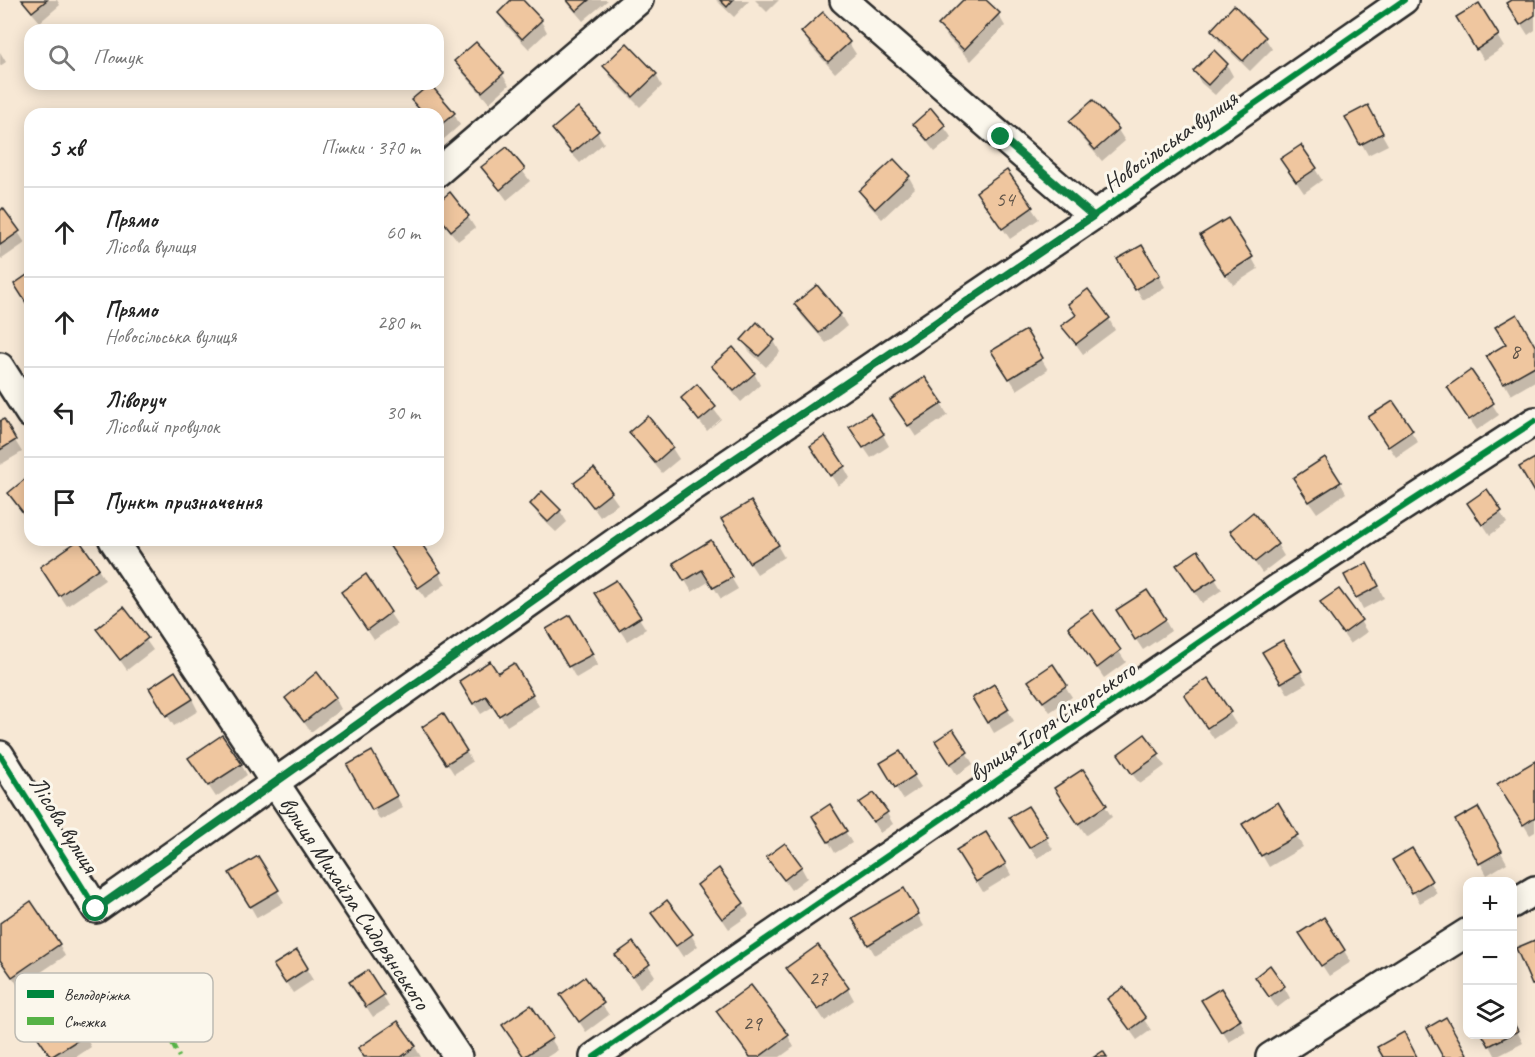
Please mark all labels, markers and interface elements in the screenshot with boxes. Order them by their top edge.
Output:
search box [24,24,444,90]
icon: search [45,41,78,74]
text: Пошук [93,43,142,71]
street label: Новосільська вулиця [1097,83,1244,199]
route end [987,123,1013,149]
text: 5 хв [48,131,83,164]
text: Пішки · 370 m [321,135,420,160]
house number: 54 [996,186,1017,212]
text: Прямо [105,206,157,234]
icon: ahead [48,216,81,249]
text: 60 m [386,220,420,245]
text: Лісова вулиця [105,234,195,259]
text: Прямо [105,296,157,324]
icon: ahead [48,306,81,339]
text: 280 m [377,310,420,335]
text: Новосільська вулиця [105,324,237,349]
house number: 8 [1510,338,1522,364]
text: Ліворуч [105,386,165,414]
icon: left [48,396,81,429]
text: 30 m [386,400,420,425]
text: Лісовий провулок [105,414,219,439]
icon: arrive [48,486,81,519]
text: Пункт призначення [105,488,262,516]
street label: вулиця Ігоря Сікорського [963,653,1142,788]
street label: Лісова вулиця [23,770,106,879]
street label: вулиця Михайла Сидорянського [273,790,438,1016]
map controls [1463,877,1517,1039]
button: + [1463,877,1517,931]
route start [82,895,108,921]
button: − [1463,931,1517,985]
house number: 27 [809,965,829,991]
legend [15,973,213,1042]
text: Велодоріжка [64,985,131,1005]
button: layers [1463,985,1517,1039]
house number: 29 [743,1010,763,1036]
text: Стежка [64,1012,107,1032]

